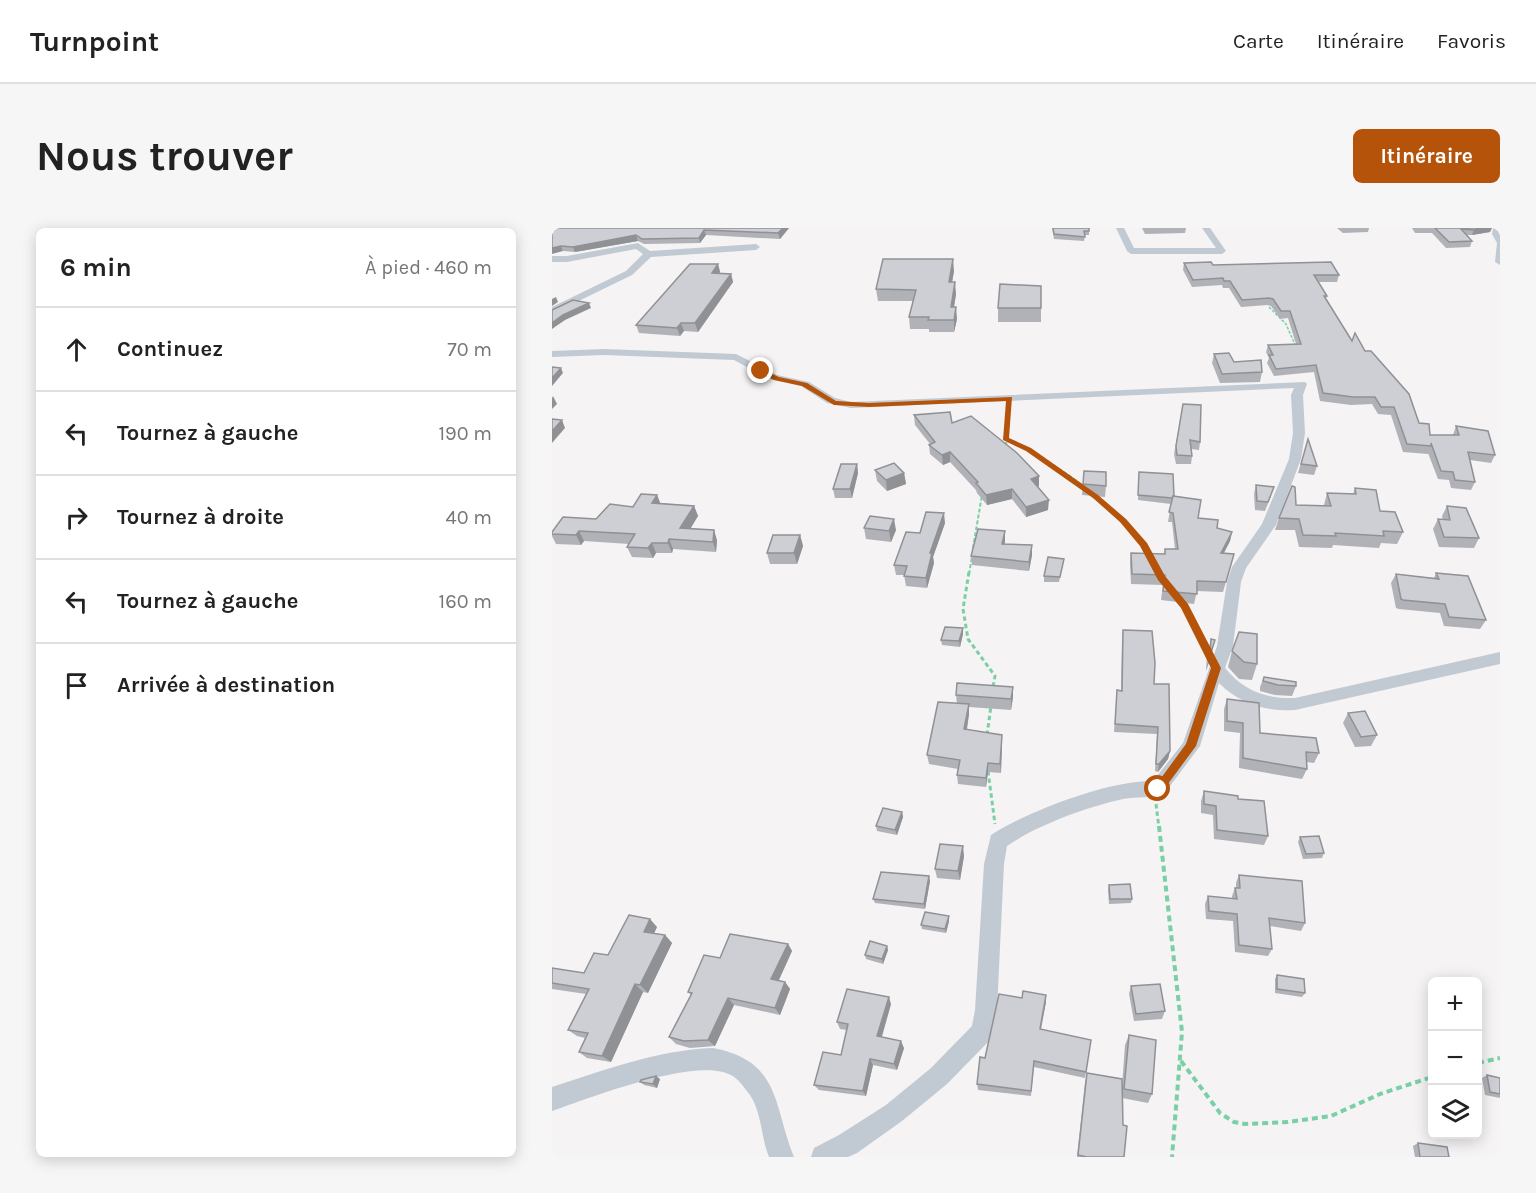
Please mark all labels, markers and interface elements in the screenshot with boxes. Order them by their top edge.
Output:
text: Turnpoint [30,25,159,58]
text: Carte [1233,29,1284,53]
text: Itinéraire [1317,29,1404,53]
text: Favoris [1437,29,1506,53]
button: Itinéraire [1353,129,1500,183]
text: Nous trouver [36,131,293,181]
text: 6 min [60,252,132,283]
text: À pied · 460 m [365,256,492,279]
icon: ahead [60,333,93,366]
text: Continuez [117,336,223,362]
text: 70 m [447,338,492,361]
route end [747,357,773,383]
icon: left [60,417,93,450]
text: Tournez à gauche [117,420,298,446]
text: 190 m [438,422,492,445]
icon: right [60,501,93,534]
text: Tournez à droite [117,504,284,530]
text: 40 m [446,506,492,529]
icon: left [60,585,93,618]
text: Tournez à gauche [117,588,298,614]
text: 160 m [439,590,492,613]
icon: arrive [60,669,93,702]
text: Arrivée à destination [117,672,335,698]
route start [1144,775,1170,801]
map controls [1428,977,1482,1139]
button: + [1428,977,1482,1031]
button: − [1428,1031,1482,1085]
button: layers [1428,1085,1482,1139]

